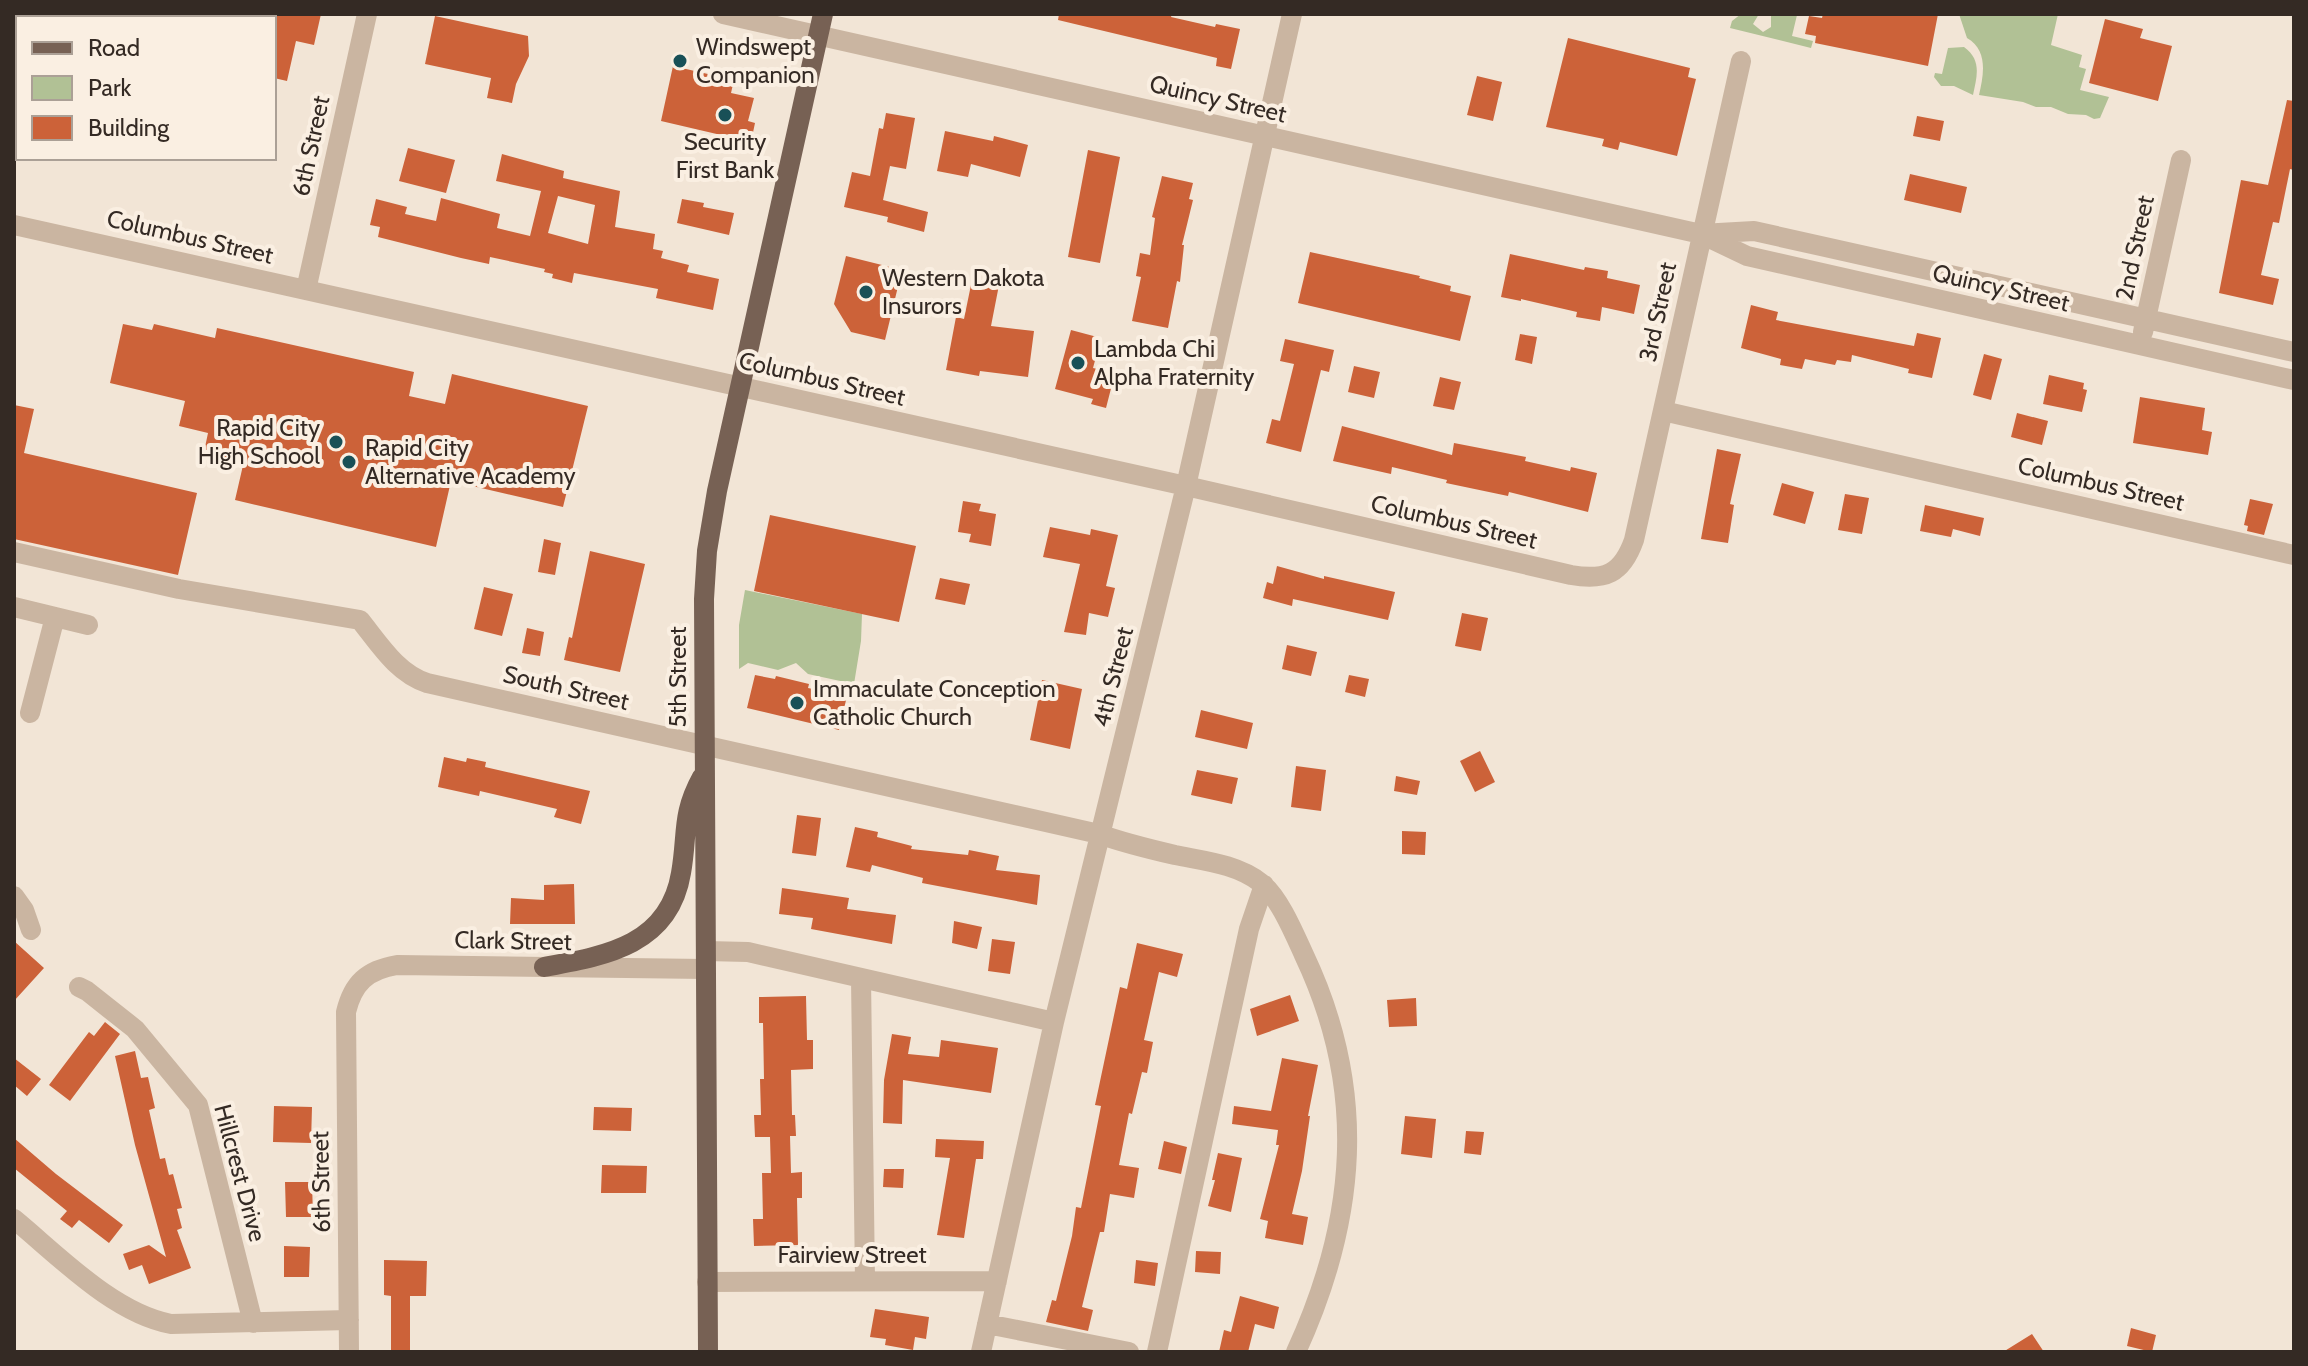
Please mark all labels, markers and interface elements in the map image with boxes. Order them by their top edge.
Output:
legend [16,16,276,160]
place label: Windswept Companion [696,32,815,89]
text: Road [88,33,140,62]
marker: Windswept Companion [671,52,689,70]
street label: Quincy Street [1147,69,1289,128]
text: Park [88,73,131,102]
street label: 6th Street [286,93,335,199]
marker: Security First Bank [716,106,734,124]
text: Building [88,113,170,142]
place label: Security First Bank [676,127,774,184]
street label: 2nd Street [2109,193,2160,303]
street label: Columbus Street [104,203,276,270]
street label: Quincy Street [1930,258,2072,317]
street label: 3rd Street [1633,260,1682,364]
place label: Western Dakota Insurors [882,263,1045,320]
marker: Western Dakota Insurors [857,283,875,301]
place label: Lambda Chi Alpha Fraternity [1094,334,1254,391]
street label: Columbus Street [736,345,908,412]
marker: Lambda Chi Alpha Fraternity [1069,354,1087,372]
place label: Rapid City High School [198,413,320,470]
marker: Rapid City High School [327,433,345,451]
place label: Rapid City Alternative Academy [365,433,576,490]
street label: Columbus Street [2015,450,2187,517]
marker: Rapid City Alternative Academy [340,453,358,471]
street label: Columbus Street [1368,488,1540,555]
street label: 4th Street [1086,624,1139,730]
street label: 5th Street [663,626,692,728]
street label: South Street [500,659,632,716]
place label: Immaculate Conception Catholic Church [813,674,1056,731]
marker: Immaculate Conception Catholic Church [788,694,806,712]
street label: Clark Street [454,925,572,956]
street label: Hillcrest Drive [208,1101,273,1245]
street label: 6th Street [305,1131,336,1233]
street label: Fairview Street [777,1240,927,1269]

